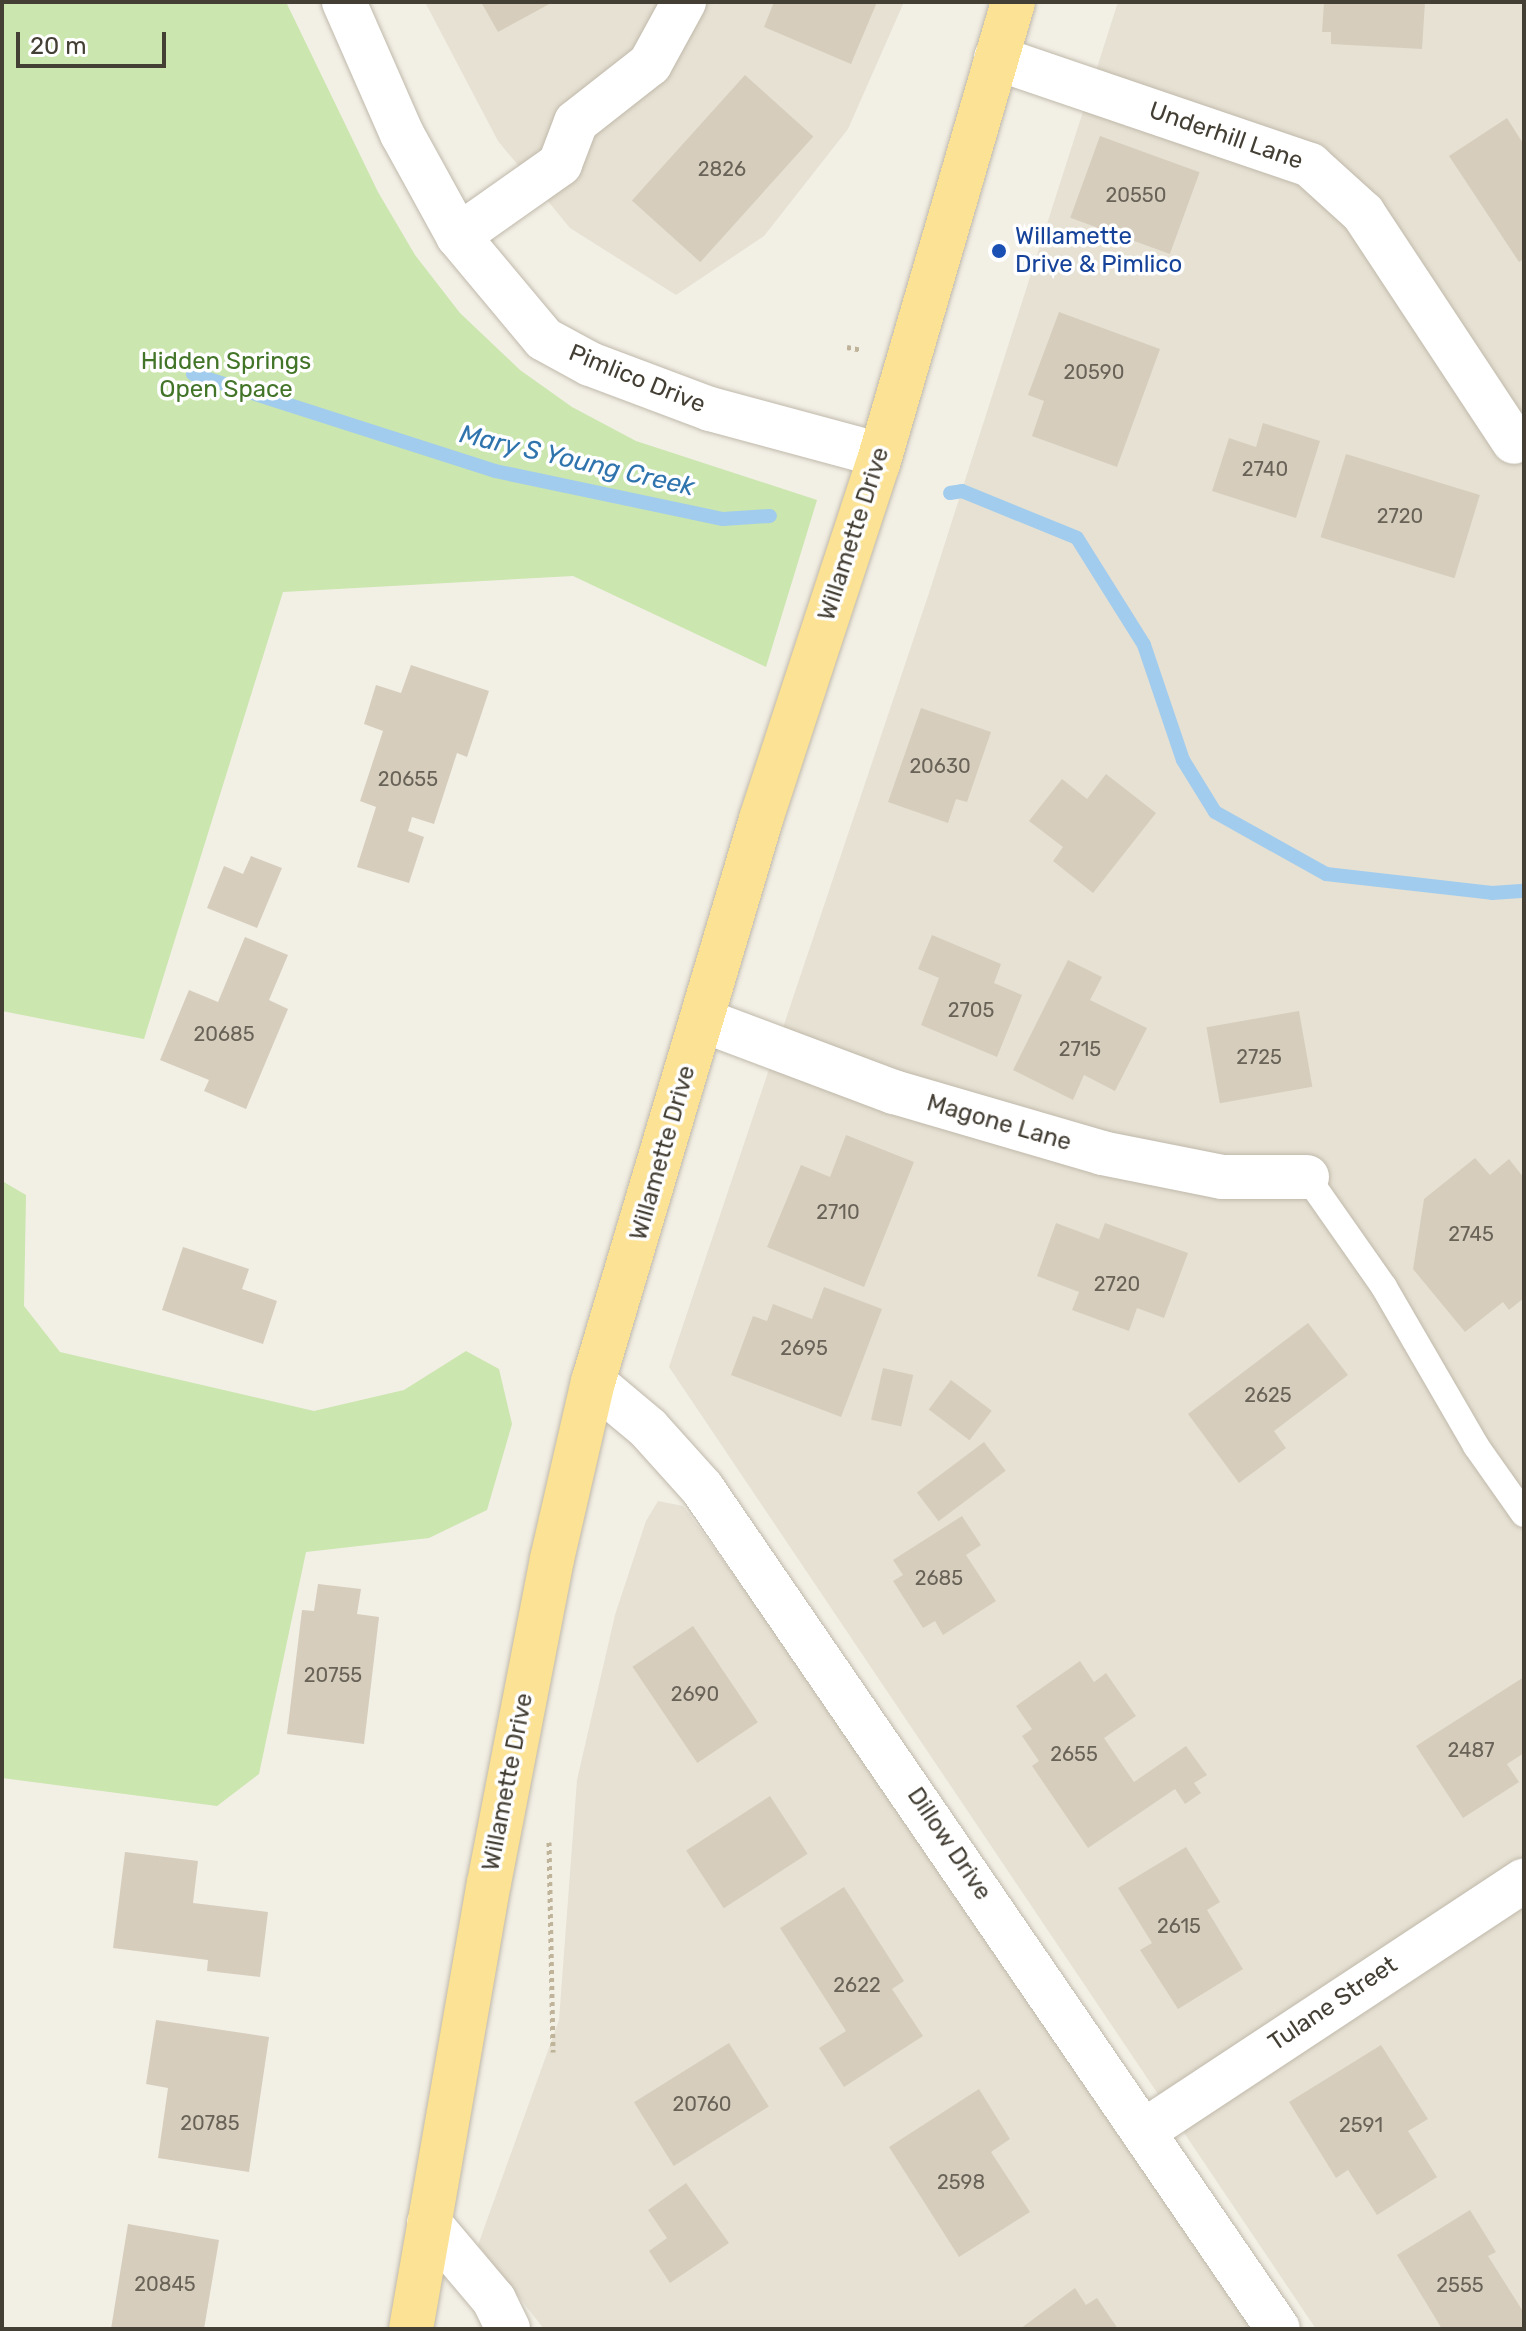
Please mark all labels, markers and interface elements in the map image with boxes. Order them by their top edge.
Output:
scale bar [20,16,170,66]
text: 20 m [30,32,87,60]
street label: Underhill Lane [1145,96,1307,176]
house number: 2826 [698,157,746,181]
house number: 20550 [1106,183,1166,207]
place label: Willamette Drive & Pimlico [1015,223,1182,279]
marker: Willamette Drive & Pimlico [990,242,1008,260]
street label: Pimlico Drive [564,339,710,419]
park label: Hidden Springs Open Space [141,348,311,404]
house number: 20590 [1064,360,1124,384]
water label: Mary S Young Creek [456,419,698,503]
street label: Willamette Drive [812,444,896,624]
house number: 2740 [1242,457,1288,481]
house number: 2720 [1377,504,1423,528]
house number: 20630 [909,754,971,778]
house number: 20655 [378,767,438,791]
house number: 2705 [948,998,994,1022]
house number: 20685 [193,1022,255,1046]
house number: 2715 [1059,1037,1101,1061]
house number: 2725 [1236,1045,1282,1069]
street label: Willamette Drive [624,1062,702,1244]
street label: Magone Lane [923,1089,1075,1157]
house number: 2710 [816,1200,860,1224]
house number: 2745 [1448,1222,1494,1246]
house number: 2720 [1094,1272,1140,1296]
house number: 2695 [780,1336,828,1360]
house number: 2625 [1244,1383,1292,1407]
house number: 2685 [915,1566,963,1590]
house number: 20755 [304,1663,362,1687]
house number: 2690 [671,1682,719,1706]
street label: Willamette Drive [477,1691,539,1873]
house number: 2487 [1448,1738,1494,1762]
house number: 2655 [1050,1742,1098,1766]
street label: Dillow Drive [901,1782,997,1906]
house number: 2615 [1157,1914,1201,1938]
street label: Tulane Street [1263,1950,1403,2058]
house number: 2622 [833,1973,881,1997]
house number: 20760 [673,2092,731,2116]
house number: 20785 [180,2111,240,2135]
house number: 2591 [1339,2113,1383,2137]
house number: 2598 [937,2170,985,2194]
house number: 20845 [134,2272,196,2296]
house number: 2555 [1436,2273,1484,2297]

